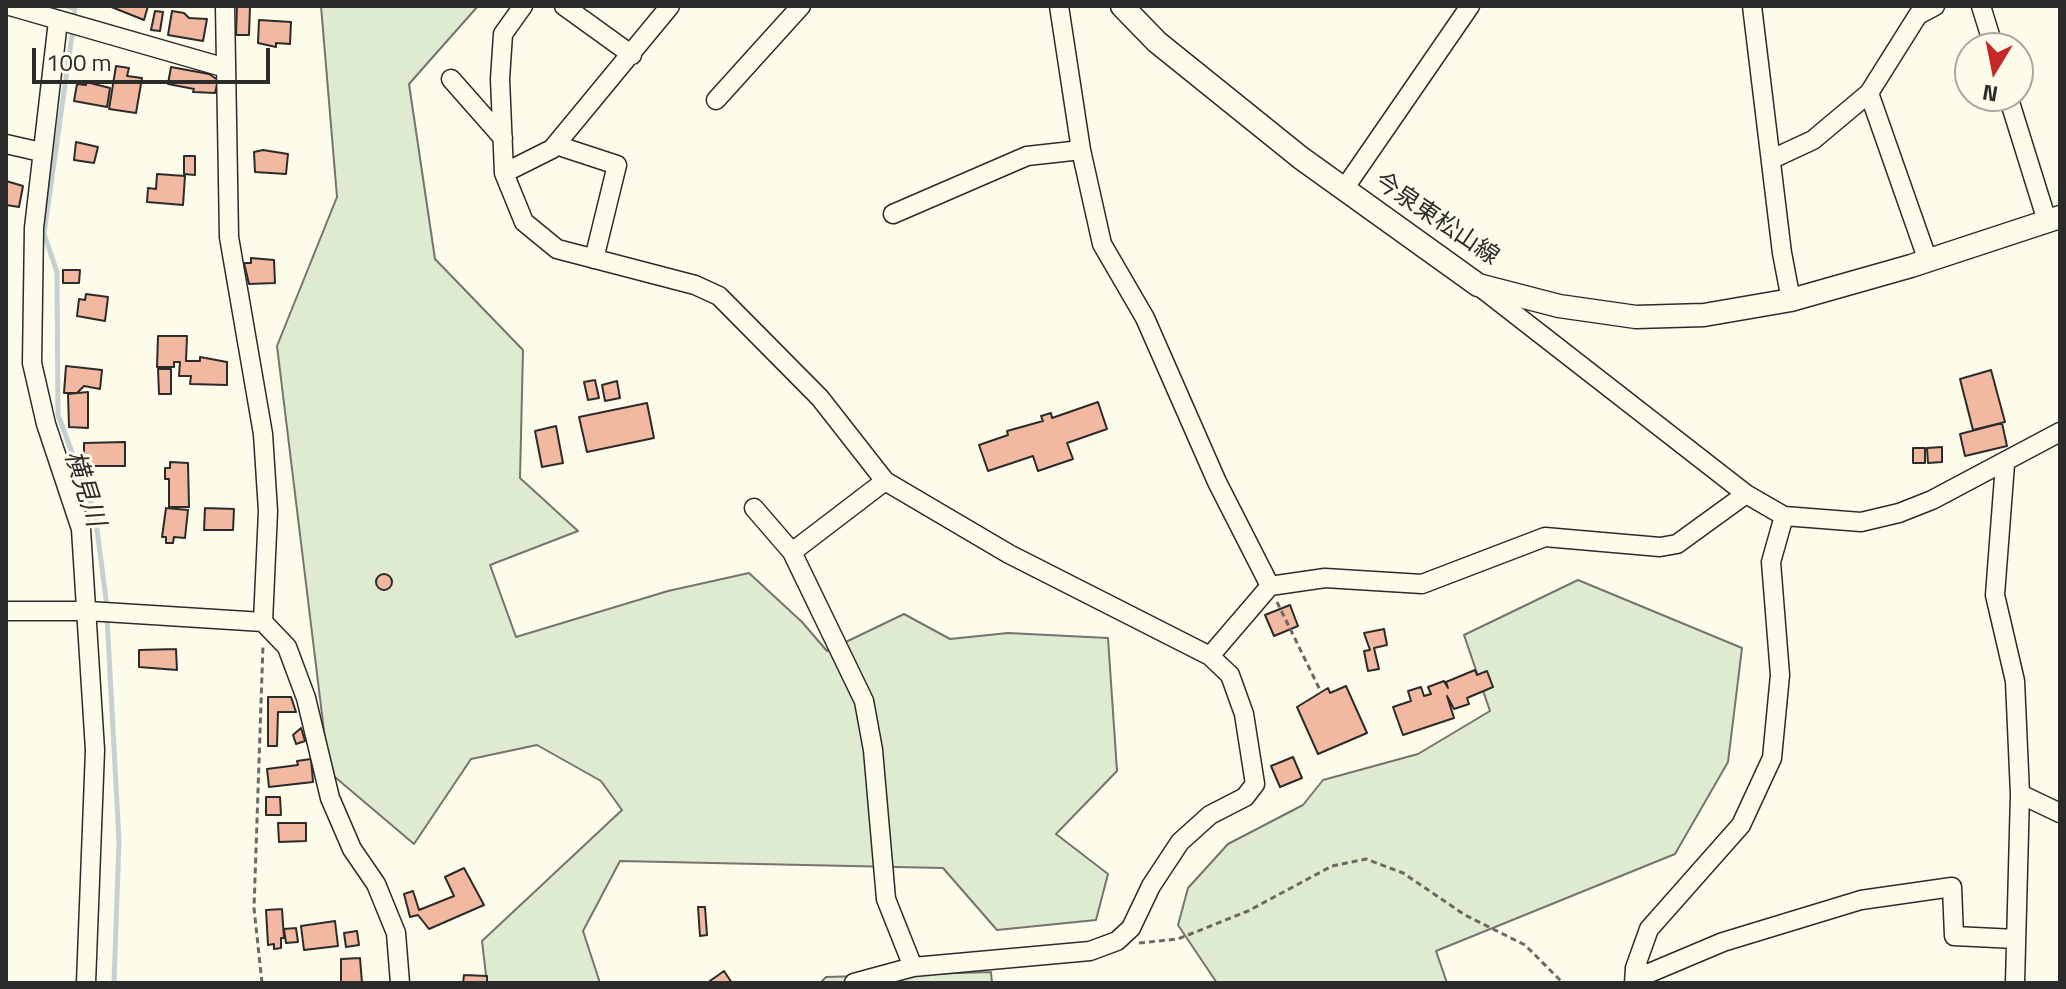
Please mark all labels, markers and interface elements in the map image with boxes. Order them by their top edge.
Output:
scale bar [36,32,274,82]
north arrow [1954,32,2034,112]
text: 100 m [46,44,112,80]
text: N [1980,76,2001,112]
street label: 今泉東松山線 [1368,168,1504,272]
water label: 横見川 [56,447,110,531]

